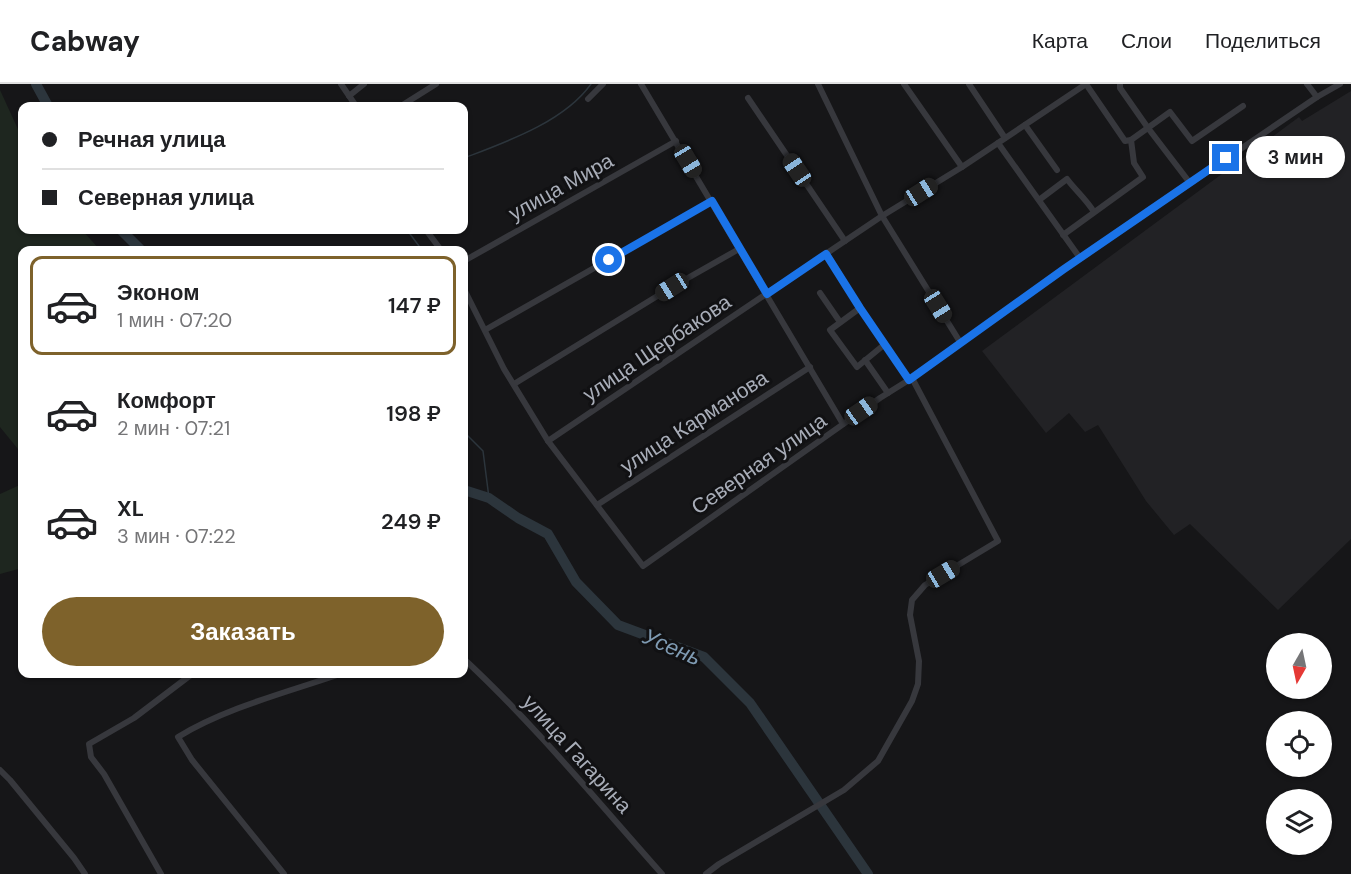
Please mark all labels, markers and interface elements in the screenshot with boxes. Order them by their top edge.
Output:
text: Cabway [30,23,140,60]
text: Карта [1032,27,1088,55]
text: Слои [1121,27,1172,55]
text: Поделиться [1205,27,1321,55]
text: Речная улица [78,125,226,154]
callout: 3 мин [1247,137,1346,179]
car [671,141,705,181]
route end [1212,144,1239,171]
text: 3 мин [1267,144,1324,170]
street label: улица Мира [504,147,619,227]
car [779,150,815,190]
car [901,175,941,209]
text: Северная улица [78,183,254,212]
route start [595,246,622,273]
car [652,270,692,304]
text: Эконом [117,278,200,307]
icon: car [45,279,99,333]
car [921,286,955,326]
street label: улица Щербакова [577,288,737,408]
text: 147 ₽ [388,291,441,320]
text: 1 мин · 07:20 [117,307,232,333]
street label: улица Карманова [615,364,774,480]
text: Комфорт [117,386,216,415]
icon: car [45,387,99,441]
car [841,393,881,429]
text: 198 ₽ [386,399,441,428]
street label: Северная улица [686,407,832,521]
text: 2 мин · 07:21 [117,415,230,441]
text: XL [117,494,144,523]
icon: car [45,495,99,549]
text: 249 ₽ [381,507,441,536]
text: 3 мин · 07:22 [117,523,236,549]
car [923,557,963,591]
button: Заказать [42,597,444,666]
water label: Усень [638,621,706,672]
north arrow [1266,633,1332,699]
map controls [1266,633,1332,855]
street label: улица Гагарина [516,689,638,820]
button: locate [1266,711,1332,777]
button: layers [1266,789,1332,855]

